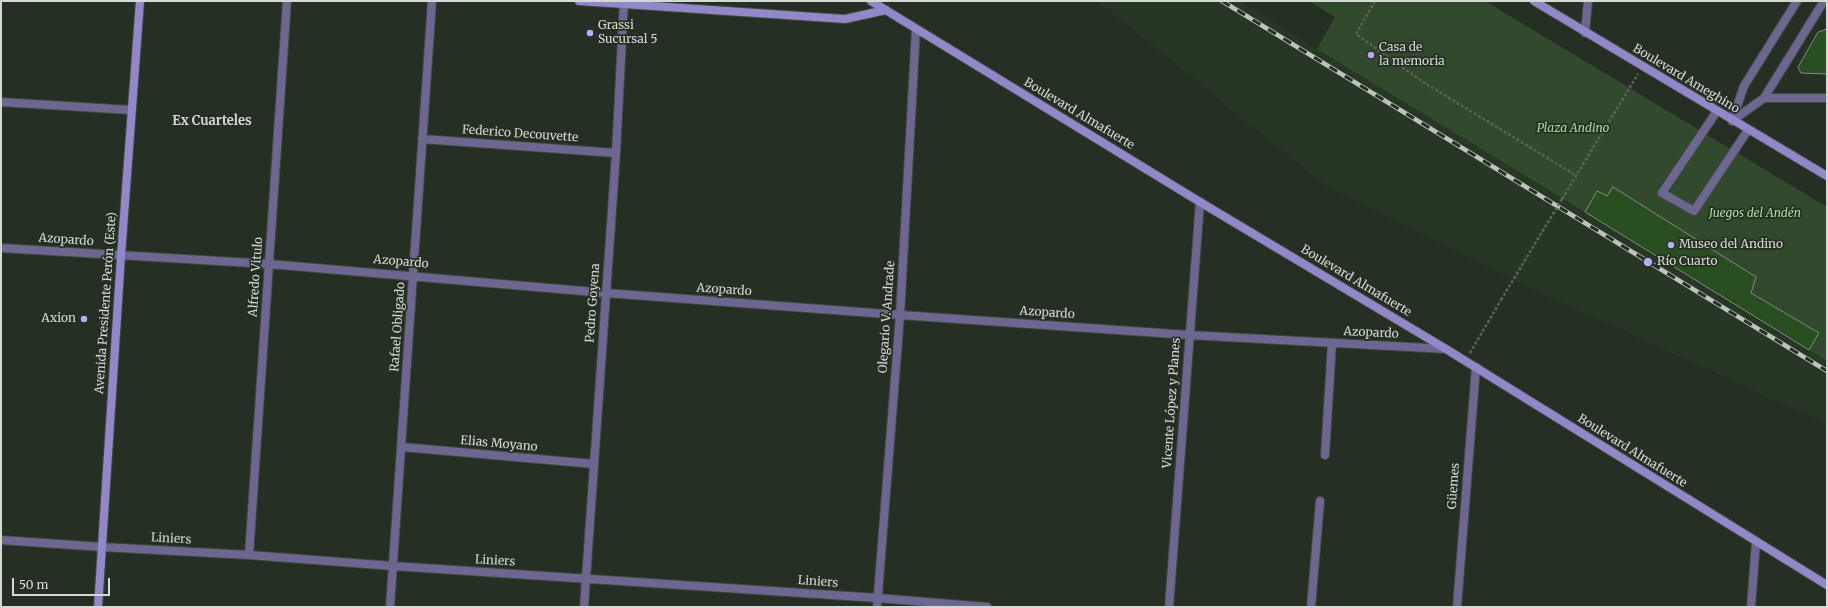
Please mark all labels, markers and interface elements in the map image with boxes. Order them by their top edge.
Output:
place label: Grassi Sucursal 5 [598,19,657,47]
marker: Grassi Sucursal 5 [585,28,595,38]
place label: Casa de la memoria [1379,41,1445,69]
street label: Boulevard Ameghino [1630,41,1742,117]
marker: Casa de la memoria [1366,50,1376,60]
street label: Boulevard Almafuerte [1021,75,1137,153]
district label: Ex Cuarteles [172,113,252,129]
park label: Plaza Andino [1537,122,1609,136]
street label: Federico Decouvette [461,123,579,145]
park label: Juegos del Andén [1709,207,1801,221]
street label: Avenida Presidente Perón (Este) [92,212,120,394]
street label: Azopardo [38,231,94,249]
street label: Alfredo Vitulo [246,236,266,318]
place label: Museo del Andino [1679,238,1783,252]
marker: Museo del Andino [1666,240,1676,250]
street label: Boulevard Almafuerte [1298,242,1414,320]
street label: Azopardo [373,252,429,272]
place label: Río Cuarto [1657,255,1718,269]
marker: Río Cuarto [1642,256,1654,268]
street label: Olegario V. Andrade [876,260,898,374]
street label: Pedro Goyena [583,263,603,343]
street label: Azopardo [696,281,752,299]
street label: Rafael Obligado [388,282,408,372]
street label: Azopardo [1019,304,1075,322]
place label: Axion [41,312,76,326]
marker: Axion [79,314,89,324]
street label: Azopardo [1343,324,1399,342]
street label: Vicente López y Planes [1160,337,1184,469]
street label: Boulevard Almafuerte [1575,411,1689,491]
street label: Elias Moyano [460,433,538,455]
street label: Güemes [1445,462,1463,510]
street label: Liniers [150,531,192,547]
street label: Liniers [474,553,516,569]
scale bar [14,570,112,596]
street label: Liniers [797,573,839,591]
text: 50 m [19,577,48,592]

